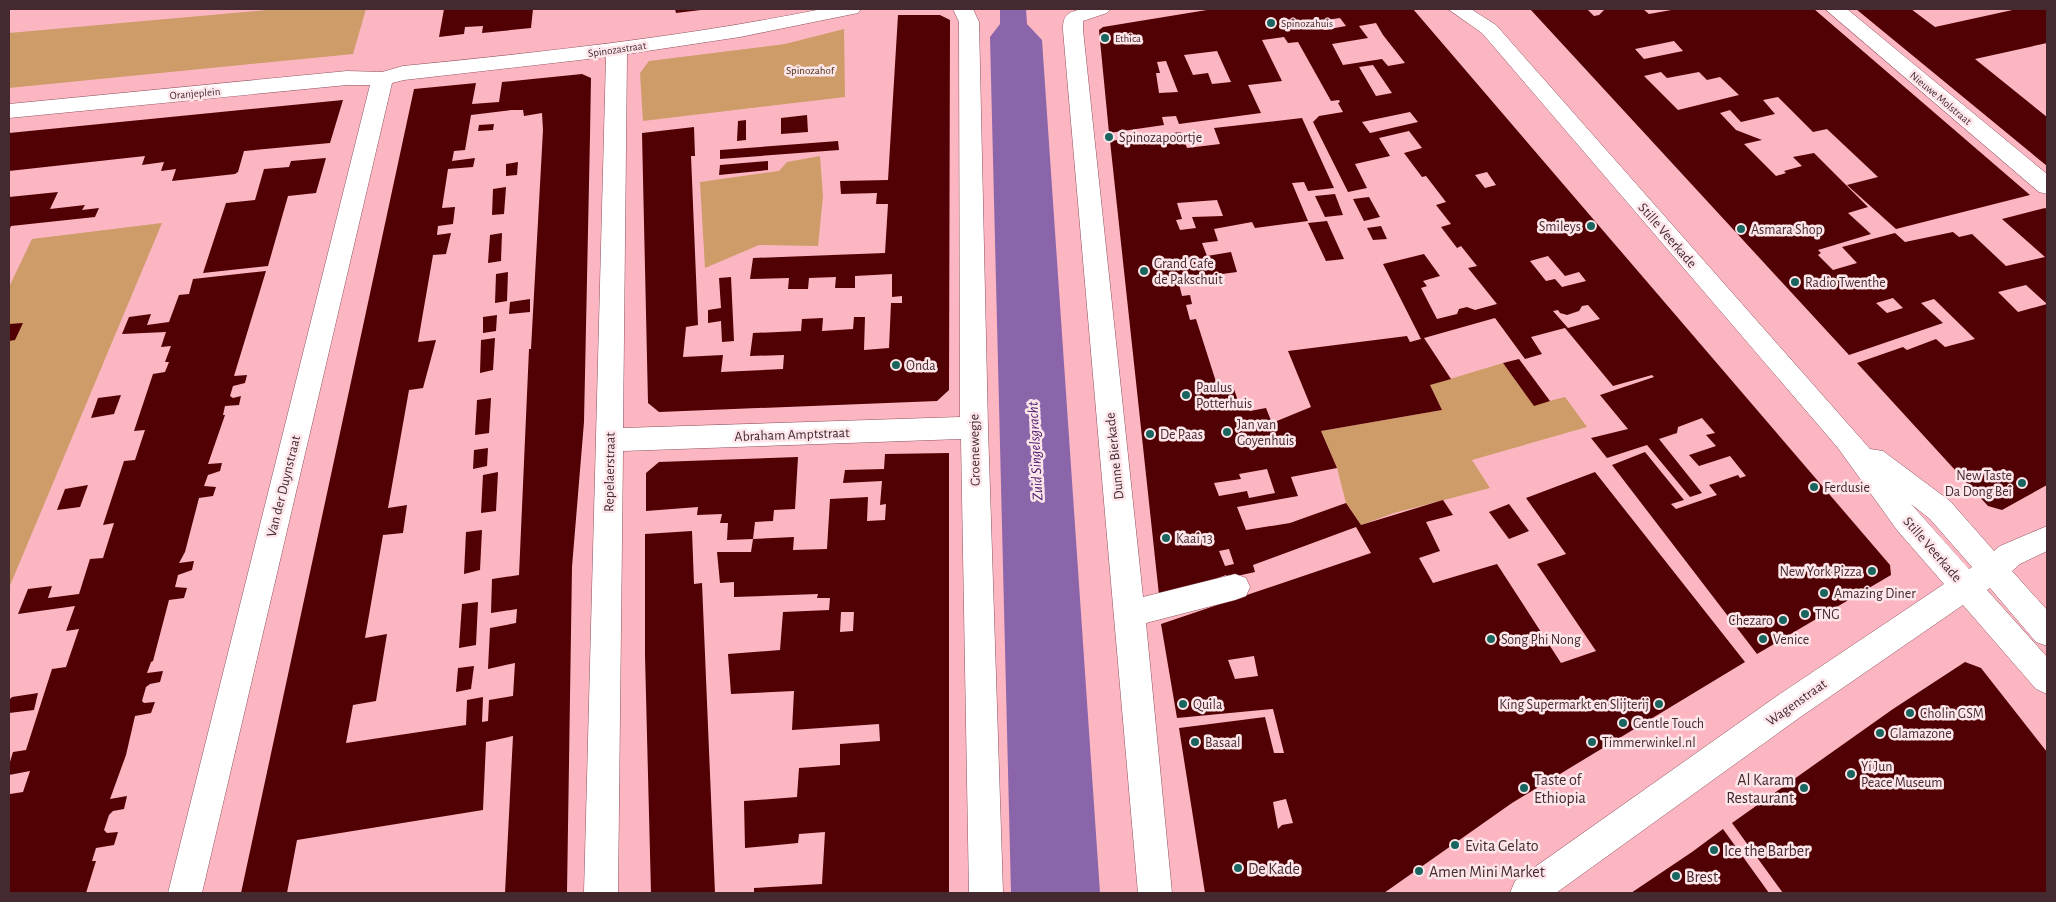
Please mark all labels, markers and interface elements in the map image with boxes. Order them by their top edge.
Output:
marker: Spinozahuis [1265,17,1277,29]
place label: Spinozahuis [1281,18,1333,29]
marker: Ethica [1099,32,1111,44]
place label: Ethica [1115,33,1141,44]
street label: Spinozastraat [587,40,647,59]
park label: Spinozahof [786,65,835,76]
street label: Nieuwe Molstraat [1908,70,1974,127]
street label: Oranjeplein [169,86,221,101]
marker: Spinozapoortje [1103,131,1115,143]
place label: Spinozapoortje [1119,131,1202,145]
street label: Stille Veerkade [1635,200,1699,271]
place label: Smileys [1539,220,1581,234]
marker: Smileys [1585,220,1597,232]
marker: Asmara Shop [1735,223,1747,235]
place label: Asmara Shop [1751,223,1823,237]
place label: Grand Cafe de Pakschuit [1154,257,1223,287]
marker: Grand Cafe de Pakschuit [1138,265,1150,277]
marker: Radio Twenthe [1789,276,1801,288]
place label: Radio Twenthe [1805,276,1886,290]
marker: Onda [890,359,902,371]
place label: Onda [906,359,936,373]
place label: Paulus Potterhuis [1196,381,1252,411]
marker: Paulus Potterhuis [1180,389,1192,401]
water label: Zuid Singelsgracht [1025,401,1046,501]
street label: Dunne Bierkade [1103,412,1127,500]
street label: Groenewegje [967,414,983,486]
place label: Jan van Goyenhuis [1237,418,1294,448]
street label: Abraham Amptstraat [734,426,850,444]
marker: Jan van Goyenhuis [1221,426,1233,438]
marker: De Paas [1144,428,1156,440]
place label: De Paas [1160,428,1203,442]
street label: Repelaerstraat [602,432,618,512]
street label: Van der Duynstraat [265,433,303,538]
place label: New Taste Da Dong Bei [1945,469,2012,499]
marker: New Taste Da Dong Bei [2016,477,2028,489]
marker: Ferdusie [1808,481,1820,493]
place label: Ferdusie [1824,481,1870,495]
street label: Stille Veerkade [1900,514,1964,585]
marker: Kaai 13 [1160,532,1172,544]
place label: Kaai 13 [1176,532,1213,546]
place label: New York Pizza [1779,565,1863,579]
marker: New York Pizza [1866,565,1878,577]
marker: Amazing Diner [1818,587,1830,599]
place label: Amazing Diner [1834,587,1916,601]
marker: TNG [1799,608,1811,620]
place label: TNG [1815,608,1840,622]
place label: Chezaro [1729,614,1773,628]
marker: Chezaro [1777,614,1789,626]
marker: Song Phi Nong [1485,633,1497,645]
place label: Song Phi Nong [1501,633,1581,647]
marker: Venice [1757,633,1769,645]
place label: Venice [1773,633,1809,647]
street label: Wagenstraat [1764,677,1830,729]
marker: Quila [1177,698,1189,710]
place label: Quila [1193,698,1223,712]
place label: King Supermarkt en Slijterij [1499,698,1649,712]
marker: King Supermarkt en Slijterij [1653,698,1665,710]
marker: Cholin GSM [1904,707,1916,719]
place label: Cholin GSM [1920,707,1984,721]
marker: Gentle Touch [1617,717,1629,729]
place label: Gentle Touch [1633,717,1704,731]
marker: Glamazone [1874,727,1886,739]
place label: Glamazone [1890,727,1952,741]
marker: Basaal [1189,736,1201,748]
place label: Basaal [1205,736,1241,750]
marker: Timmerwinkel.nl [1586,736,1598,748]
place label: Timmerwinkel.nl [1602,736,1696,750]
place label: Yi Jun Peace Museum [1861,760,1943,790]
marker: Yi Jun Peace Museum [1845,768,1857,780]
place label: Taste of Ethiopia [1534,772,1586,806]
place label: Al Karam Restaurant [1726,772,1794,806]
marker: Taste of Ethiopia [1518,782,1530,794]
marker: Al Karam Restaurant [1798,782,1810,794]
place label: Evita Gelato [1465,838,1539,854]
marker: Evita Gelato [1449,839,1461,851]
place label: Ice the Barber [1724,843,1810,859]
marker: Ice the Barber [1708,844,1720,856]
place label: De Kade [1248,861,1300,877]
marker: De Kade [1232,862,1244,874]
place label: Amen Mini Market [1429,864,1545,880]
marker: Amen Mini Market [1413,865,1425,877]
place label: Brest [1686,869,1718,885]
marker: Brest [1670,870,1682,882]

